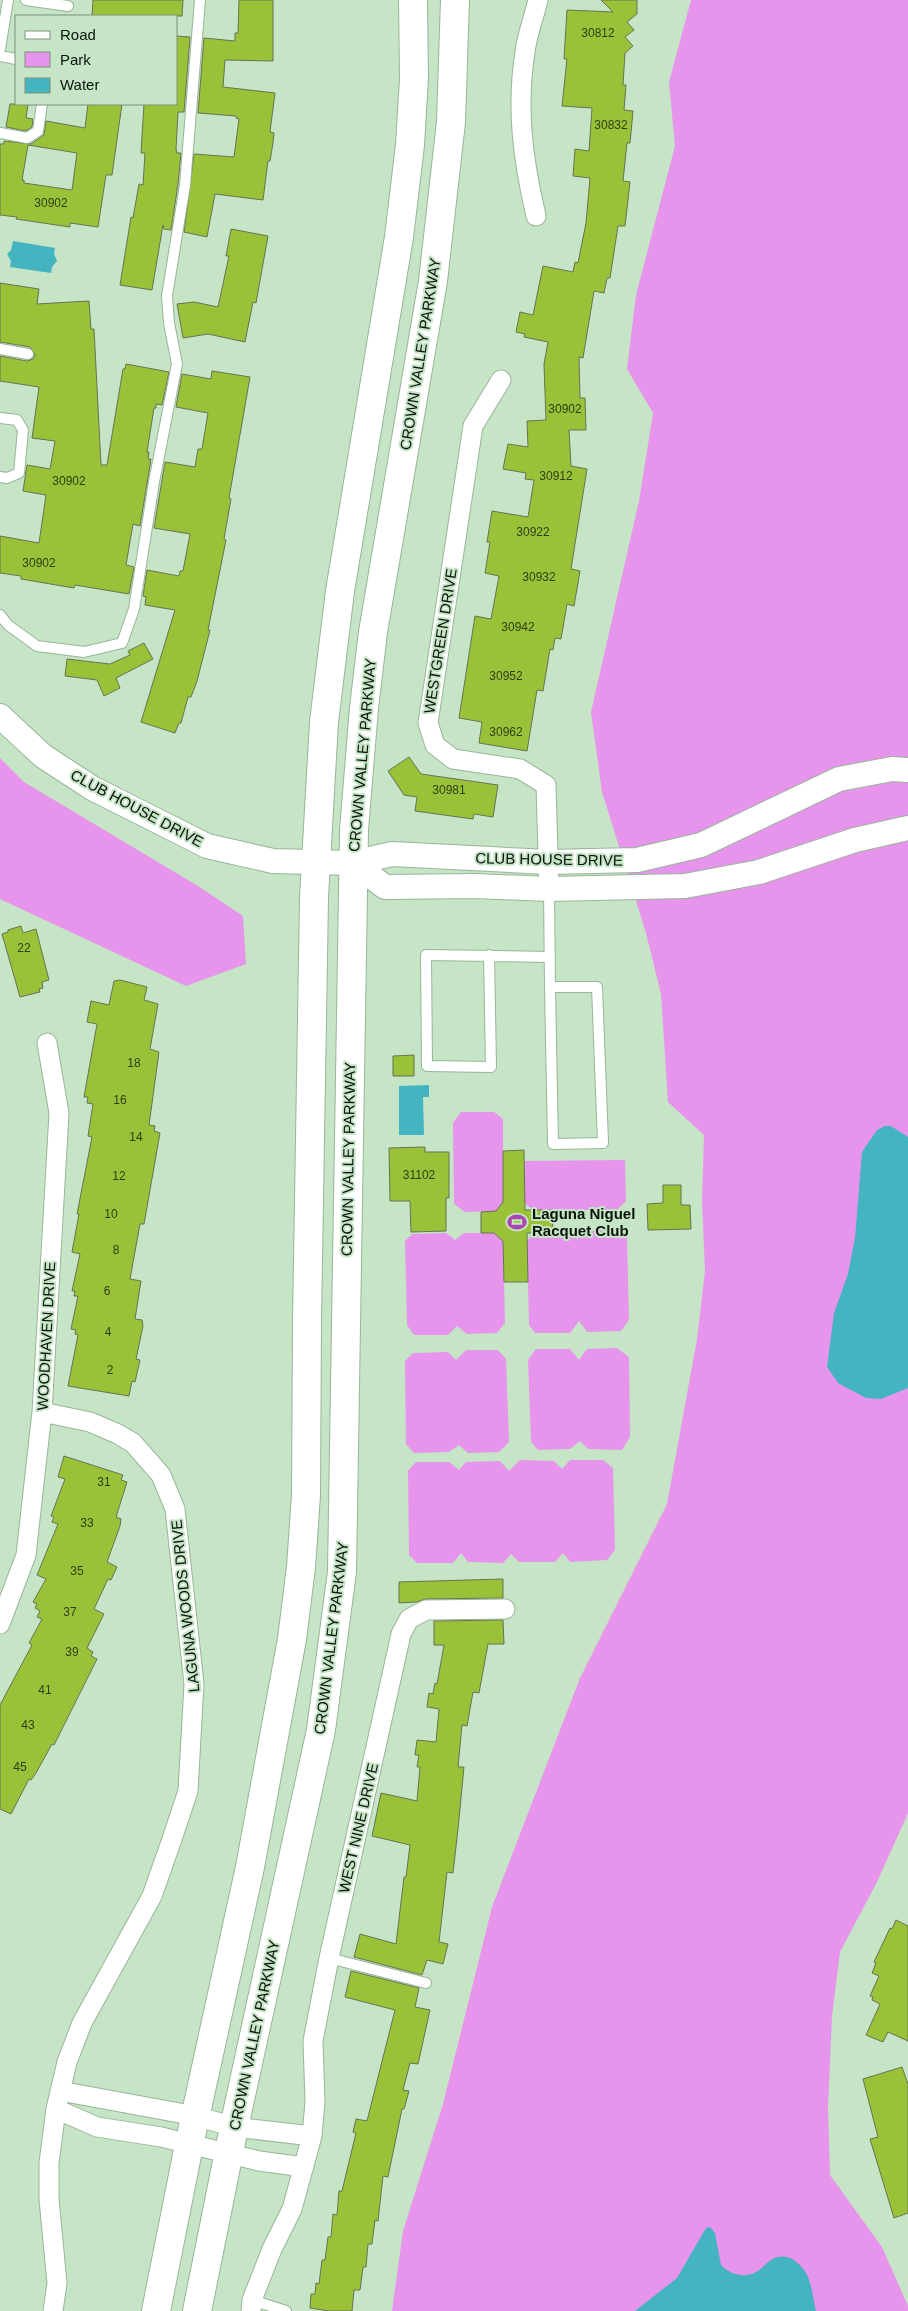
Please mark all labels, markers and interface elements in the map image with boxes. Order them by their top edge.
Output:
legend [15,15,178,105]
text: Road [60,26,96,43]
house number: 30812 [581,26,615,40]
text: Park [60,51,91,68]
text: Water [60,76,99,93]
house number: 30832 [594,118,628,132]
house number: 30902 [34,196,68,210]
street label: CROWN VALLEY PARKWAY [396,257,444,451]
house number: 30902 [548,402,582,416]
house number: 30912 [539,469,573,483]
house number: 30902 [52,474,86,488]
house number: 30922 [516,525,550,539]
house number: 30902 [22,556,56,570]
street label: WESTGREEN DRIVE [420,567,460,715]
house number: 30932 [522,570,556,584]
house number: 30942 [501,620,535,634]
street label: CROWN VALLEY PARKWAY [345,658,379,852]
house number: 30952 [489,669,523,683]
house number: 30962 [489,725,523,739]
street label: CLUB HOUSE DRIVE [68,766,206,850]
house number: 30981 [432,783,466,797]
street label: CLUB HOUSE DRIVE [475,849,623,869]
house number: 22 [17,941,31,955]
house number: 18 [127,1056,141,1070]
street label: CROWN VALLEY PARKWAY [338,1062,358,1256]
house number: 16 [113,1093,127,1107]
house number: 14 [129,1130,143,1144]
house number: 31102 [403,1168,436,1182]
house number: 12 [112,1169,126,1183]
place label: Laguna Niguel Racquet Club [532,1205,635,1239]
house number: 10 [104,1207,118,1221]
sports icon: Laguna Niguel Racquet Club [506,1211,528,1233]
house number: 8 [113,1243,120,1257]
street label: WOODHAVEN DRIVE [34,1261,58,1411]
house number: 6 [104,1284,111,1298]
house number: 4 [105,1325,112,1339]
house number: 2 [107,1363,114,1377]
house number: 31 [97,1475,111,1489]
house number: 33 [80,1516,94,1530]
street label: LAGUNA WOODS DRIVE [167,1519,203,1693]
street label: CROWN VALLEY PARKWAY [311,1541,351,1735]
house number: 35 [70,1564,84,1578]
house number: 37 [63,1605,77,1619]
house number: 39 [65,1645,79,1659]
house number: 41 [38,1683,52,1697]
house number: 43 [21,1718,35,1732]
house number: 45 [13,1760,27,1774]
street label: WEST NINE DRIVE [335,1761,381,1895]
street label: CROWN VALLEY PARKWAY [225,1938,283,2132]

